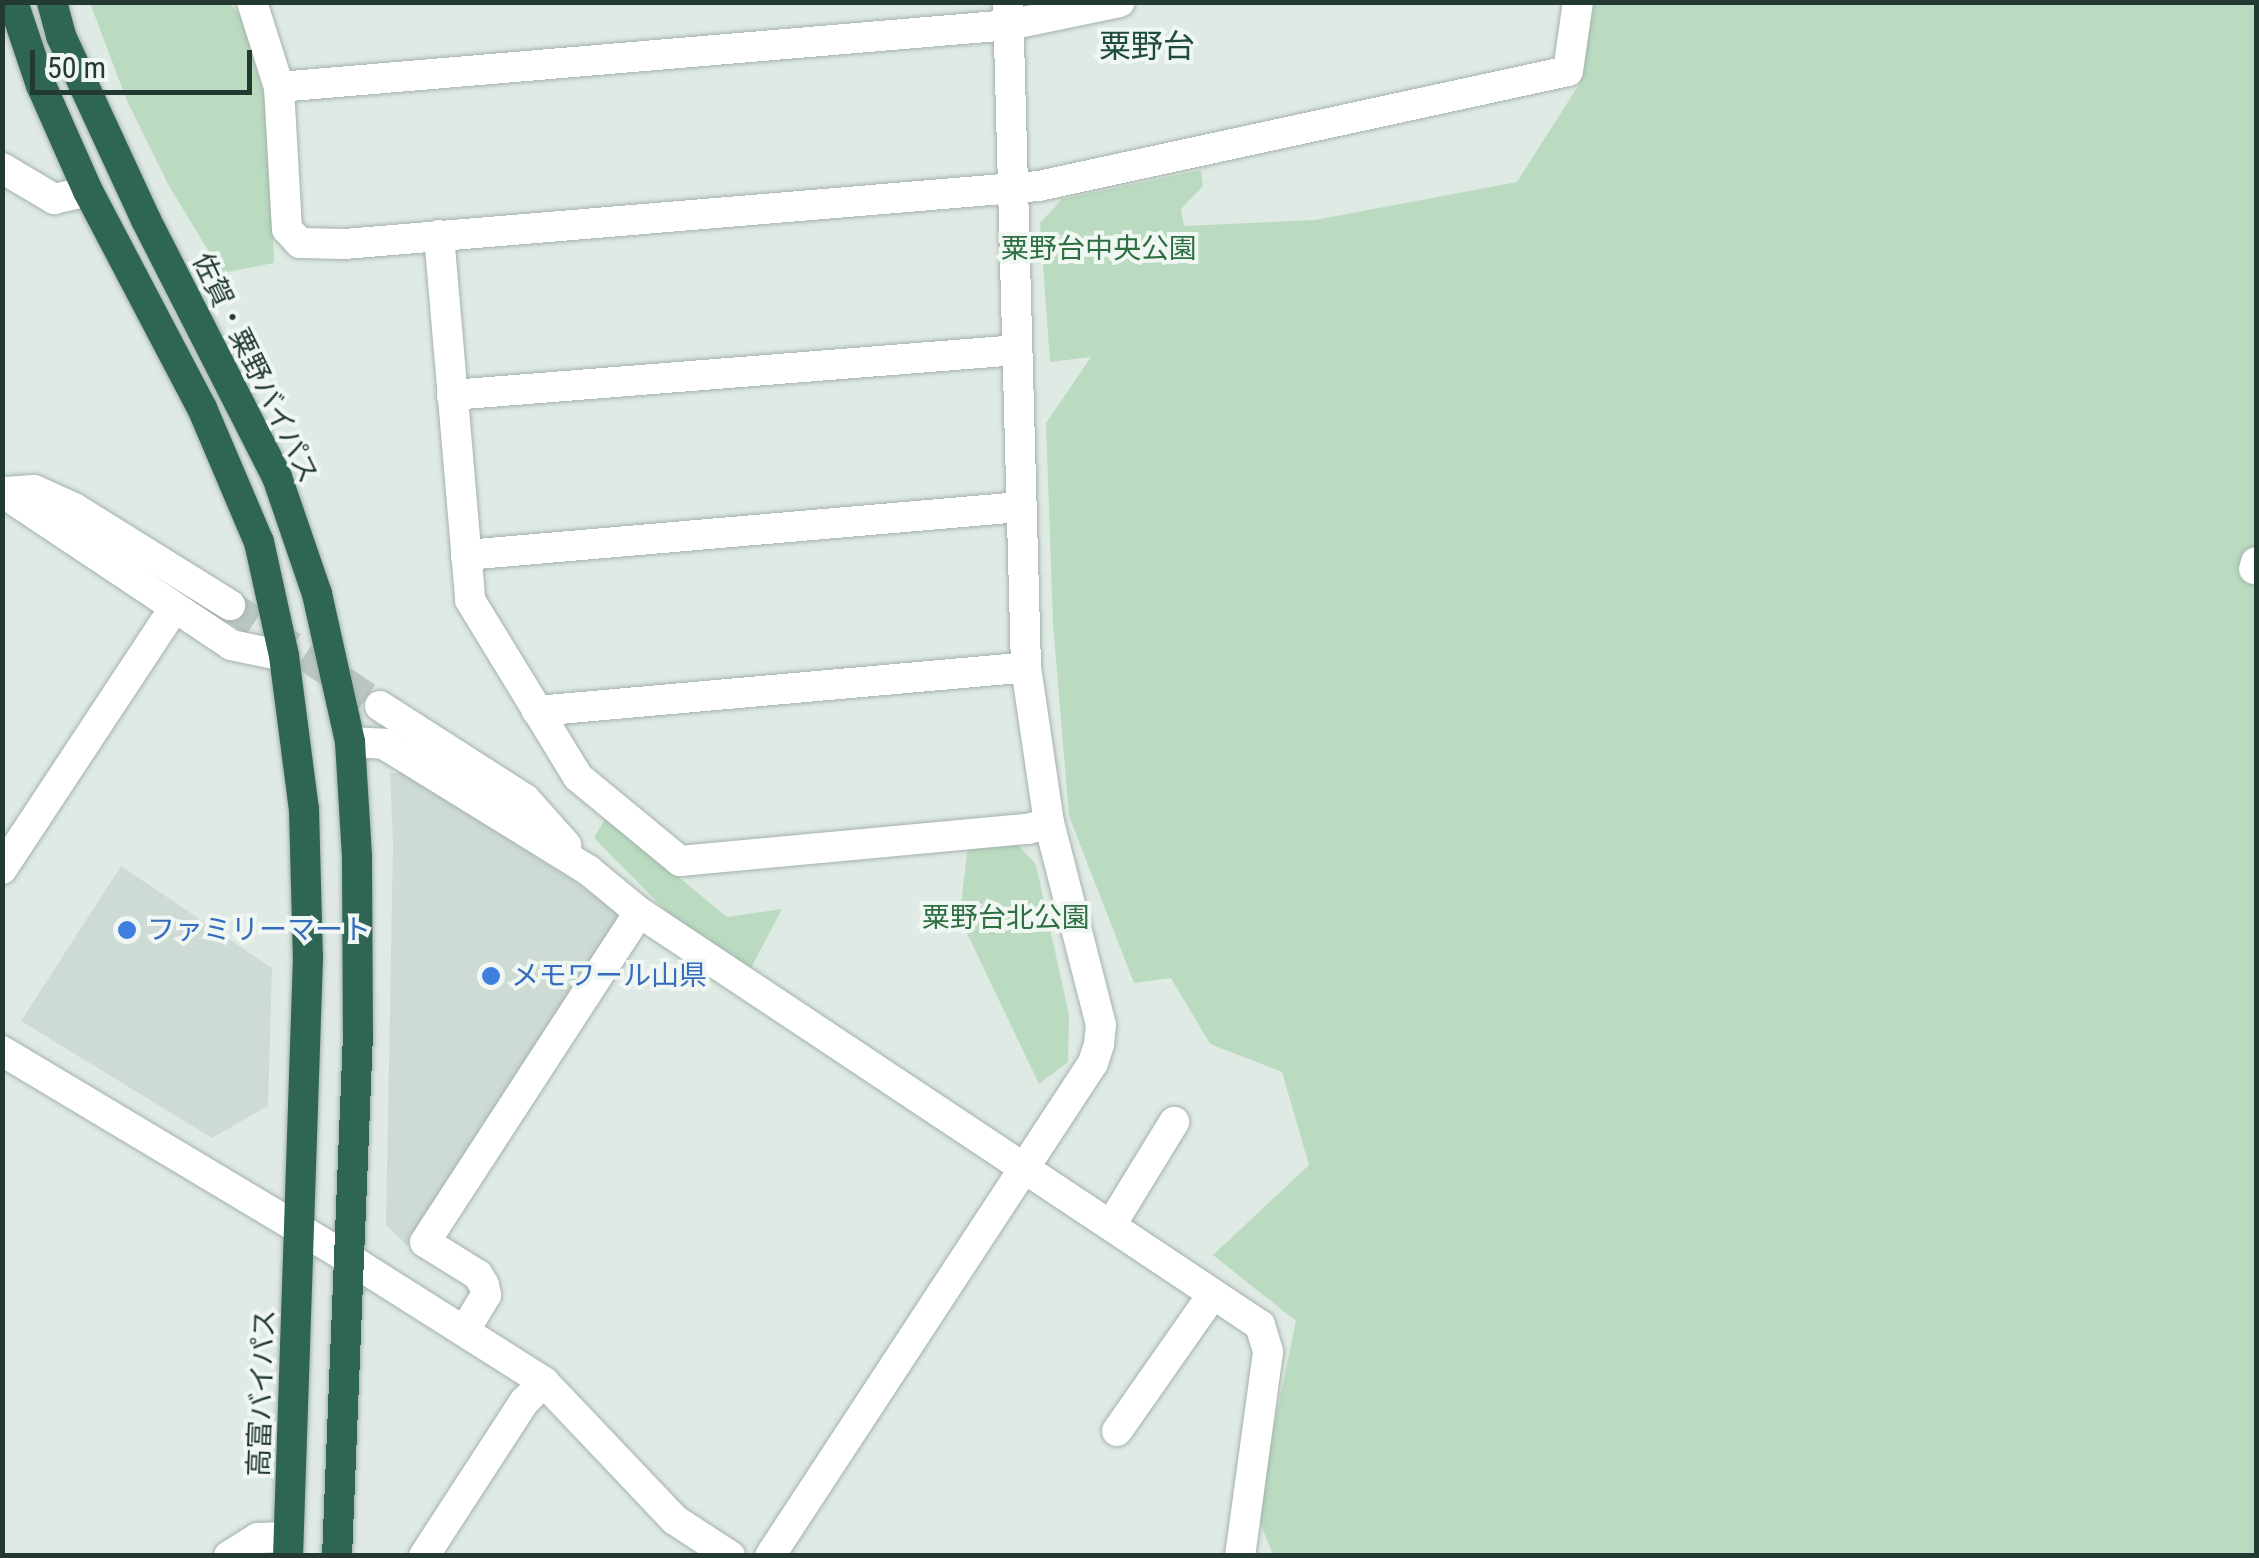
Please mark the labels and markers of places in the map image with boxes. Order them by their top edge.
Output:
place label: ファミリーマート [147,913,371,947]
marker: ファミリーマート [116,919,138,941]
place label: メモワール山県 [511,959,707,993]
marker: メモワール山県 [480,965,502,987]

